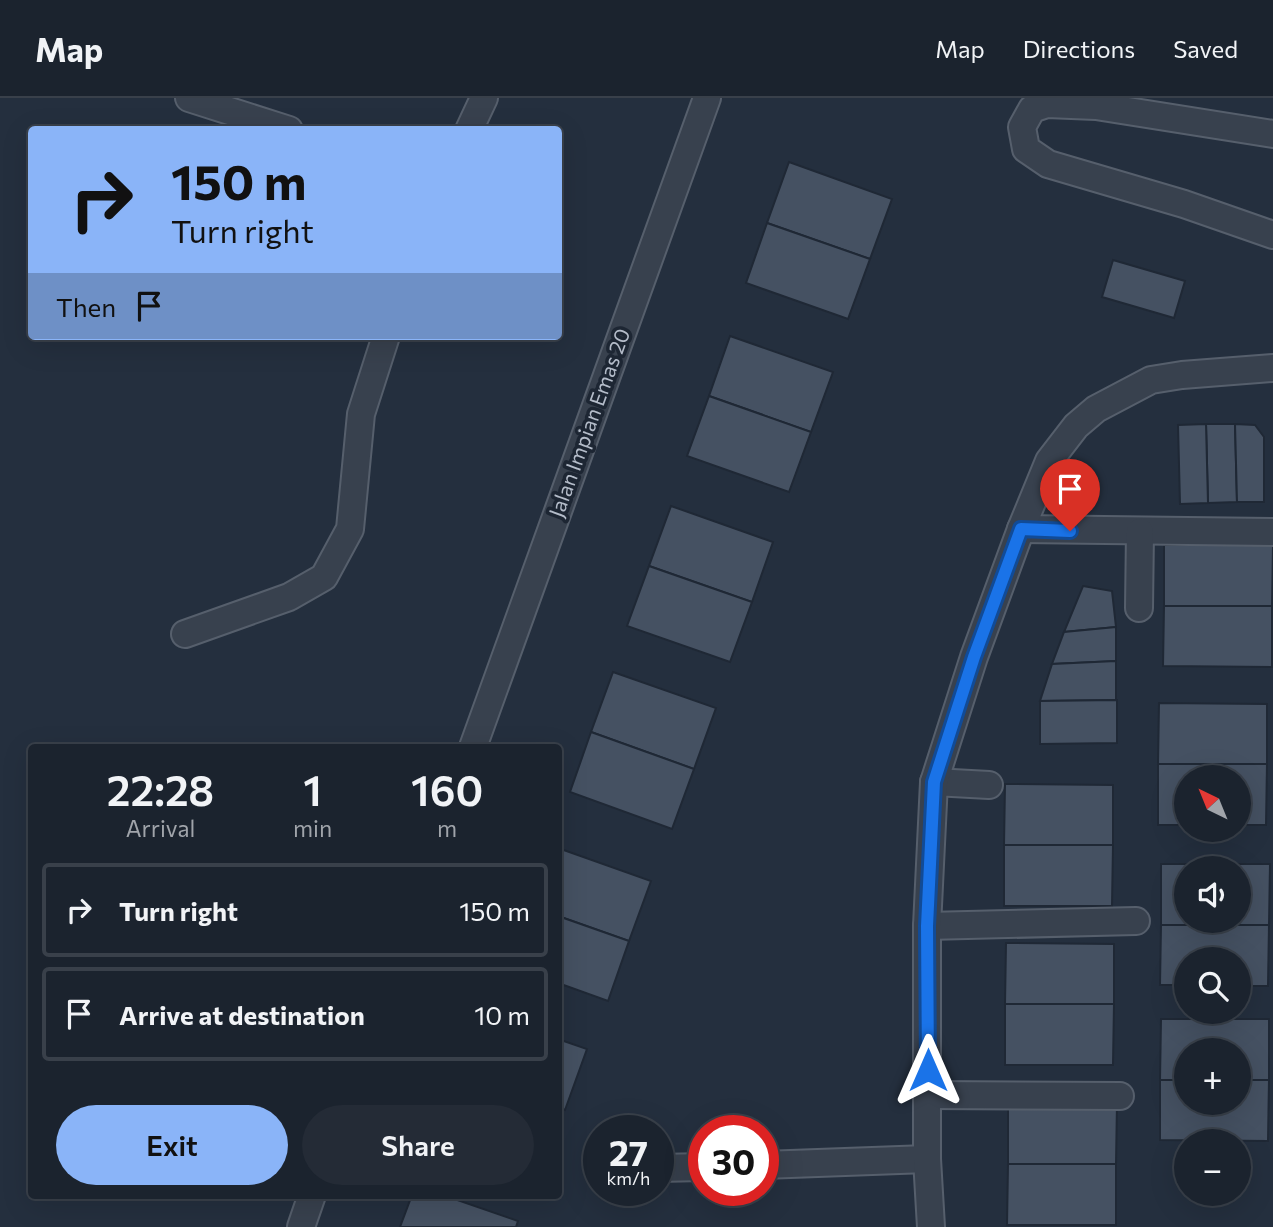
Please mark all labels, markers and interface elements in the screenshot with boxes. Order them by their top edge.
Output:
text: Map [35,28,103,69]
text: Map [935,34,985,63]
text: Directions [1023,34,1135,63]
text: Saved [1173,34,1238,63]
text: 150 m [171,150,306,210]
icon: right [56,154,147,245]
text: Turn right [171,210,314,250]
icon: arrive [130,287,168,325]
text: Then [56,291,116,322]
street label: Jalan Impian Emas 20 [543,325,634,520]
pin [1040,459,1100,531]
icon: arrive [1051,470,1089,508]
text: 22:28 [107,763,214,815]
text: 1 [303,763,322,815]
text: 160 [411,763,483,815]
north arrow [1174,765,1251,842]
map controls [1174,765,1251,1206]
text: Arrival [126,814,195,842]
text: min [293,814,332,842]
text: m [437,814,457,842]
button: sound [1174,856,1251,933]
icon: right [60,891,98,929]
text: Turn right [119,895,238,926]
text: 150 m [459,895,530,926]
button: search [1174,947,1251,1024]
icon: arrive [60,995,98,1033]
text: Arrive at destination [119,999,365,1030]
text: 10 m [474,999,530,1030]
position arrow [891,1033,965,1107]
button: + [1174,1038,1251,1115]
button: Exit [56,1105,288,1185]
button: Share [302,1105,534,1185]
speed limit sign: 30 [688,1115,779,1206]
button: − [1174,1129,1251,1206]
text: 27 [609,1130,648,1173]
text: km/h [607,1167,650,1189]

